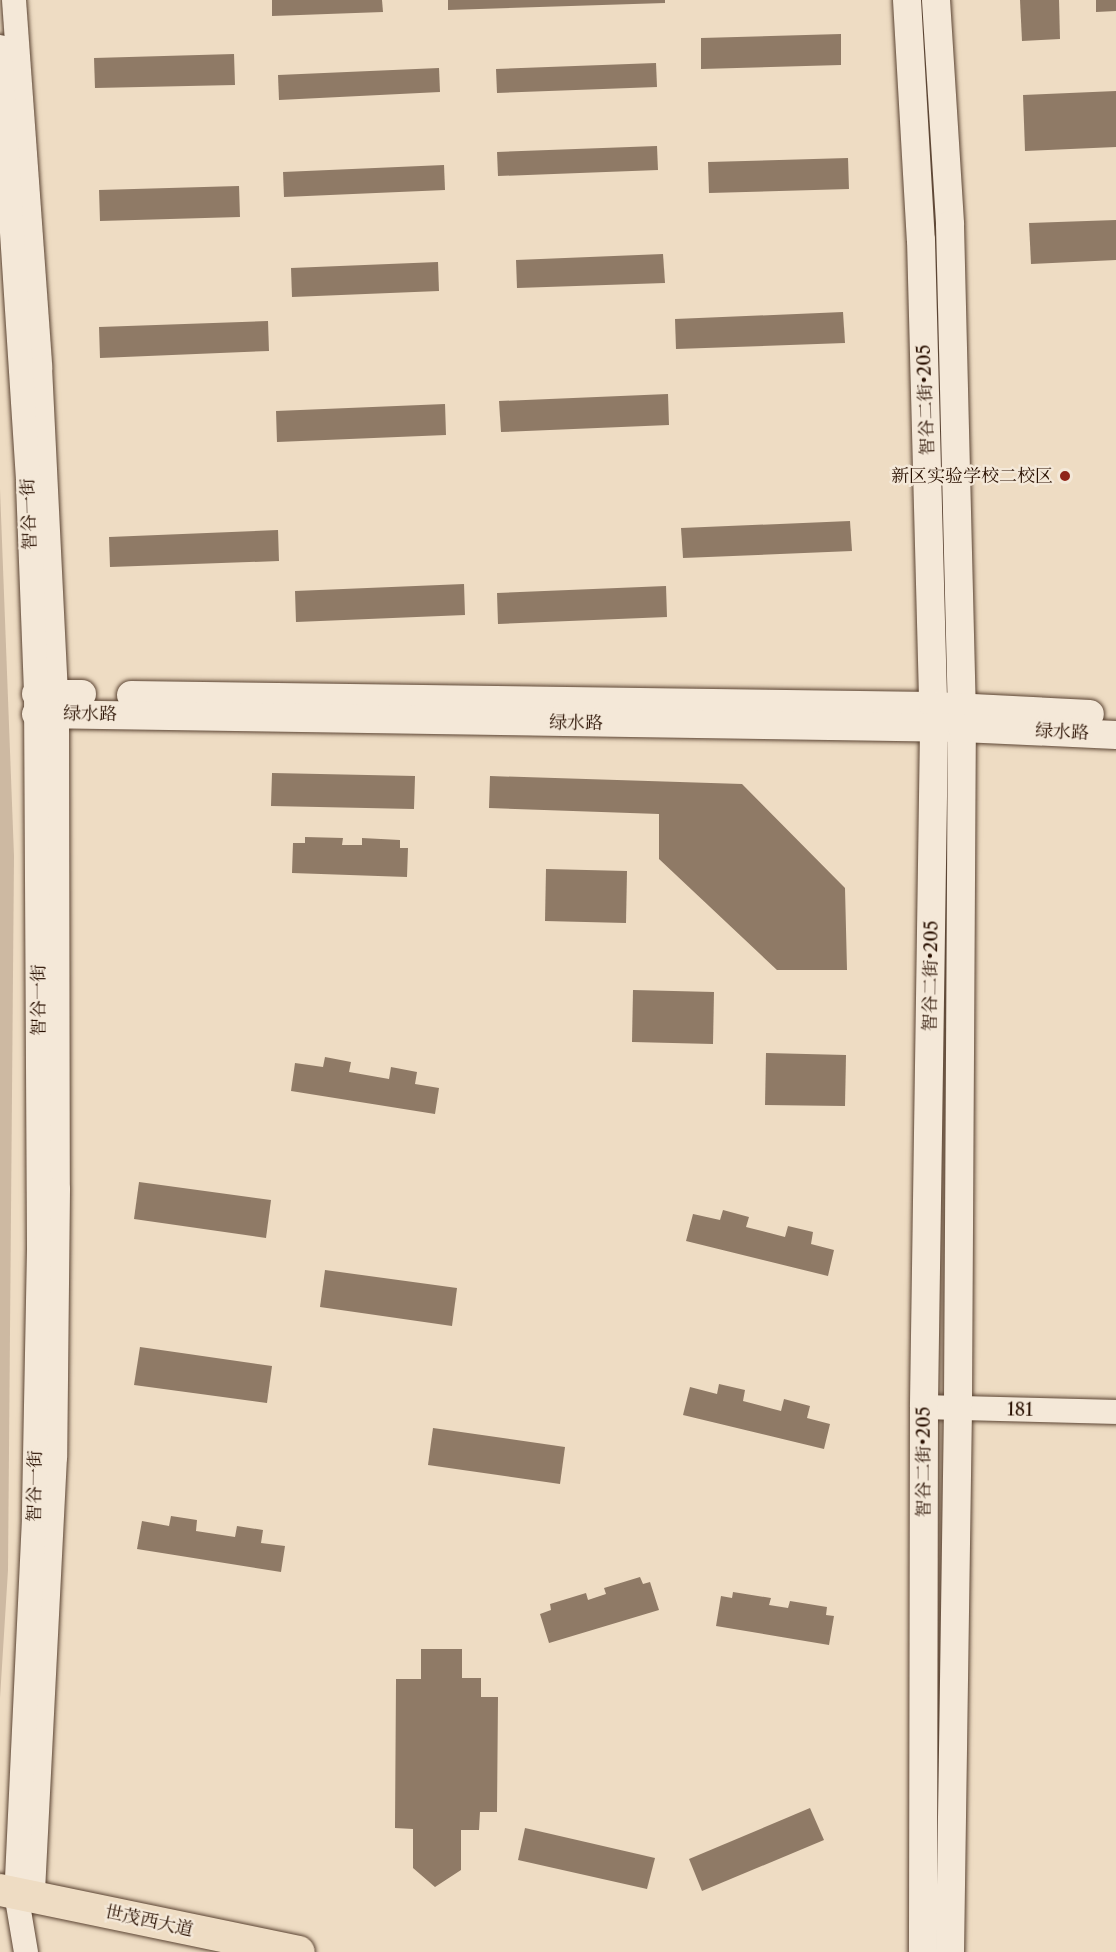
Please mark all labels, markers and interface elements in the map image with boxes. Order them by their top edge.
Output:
street label: 智谷二街•205 [913,344,939,456]
place label: 新区实验学校二校区 [891,465,1053,487]
marker: 新区实验学校二校区 [1058,469,1072,483]
street label: 智谷一街 [17,478,41,550]
street label: 绿水路 [63,703,117,725]
street label: 绿水路 [549,712,603,734]
street label: 绿水路 [1034,720,1090,744]
street label: 智谷二街•205 [919,920,943,1032]
street label: 智谷一街 [28,964,50,1036]
street label: 181 [1007,1399,1033,1421]
street label: 智谷二街•205 [913,1407,935,1517]
street label: 智谷一街 [24,1450,46,1522]
street label: 世茂西大道 [103,1901,195,1941]

